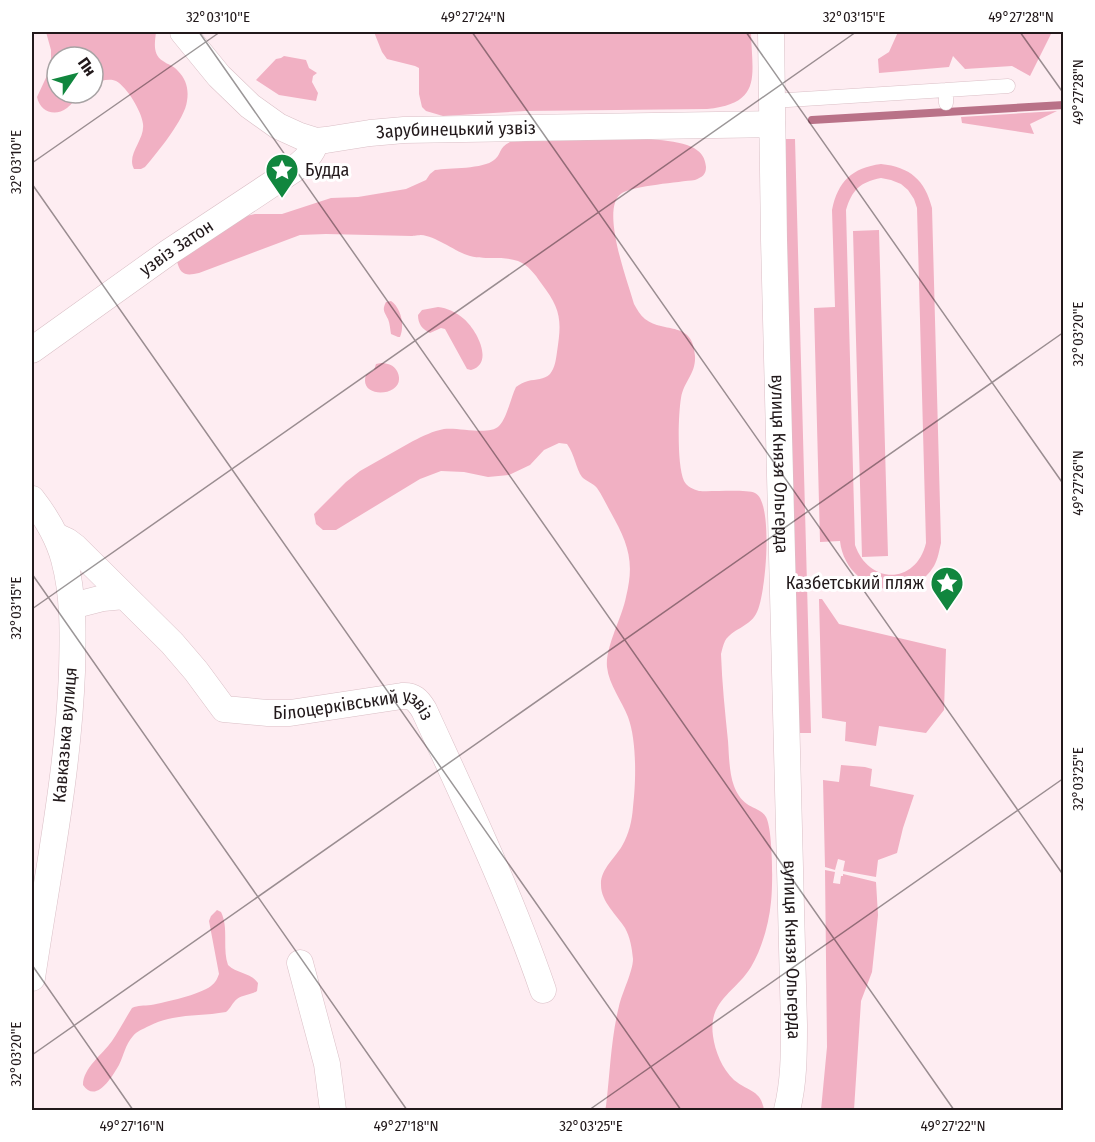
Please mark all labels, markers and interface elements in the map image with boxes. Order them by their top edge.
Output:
text: 32°03'10"E [186,8,250,26]
text: 49°27'24"N [441,8,505,26]
text: 32°03'15"E [823,8,885,26]
text: 49°27'28"N [988,8,1054,26]
north arrow [45,45,105,105]
text: Пн [74,54,100,80]
text: 49°27'28"N [1069,59,1087,125]
street label: Зарубинецький узвіз [375,117,536,143]
text: 32°03'10"E [7,130,25,194]
place icon: Будда [264,152,300,199]
place label: Будда [305,159,350,181]
street label: узвіз Затон [135,215,218,281]
text: 32°03'20"E [1069,302,1087,366]
street label: вулиця Князя Ольгерда [766,374,793,554]
text: 49°27'26"N [1069,450,1087,516]
place icon: Казбетський пляж [929,565,965,612]
place label: Казбетський пляж [786,572,924,594]
text: 32°03'15"E [7,577,25,639]
street label: Кавказька вулиця [48,666,82,804]
street label: Білоцерківський узвіз [273,685,438,724]
text: 32°03'25"E [1069,747,1087,811]
street label: вулиця Князя Ольгерда [779,860,805,1040]
text: 32°03'20"E [7,1022,25,1086]
text: 49°27'16"N [100,1117,164,1135]
text: 49°27'18"N [374,1117,438,1135]
text: 32°03'25"E [559,1117,623,1135]
text: 49°27'22"N [920,1117,986,1135]

